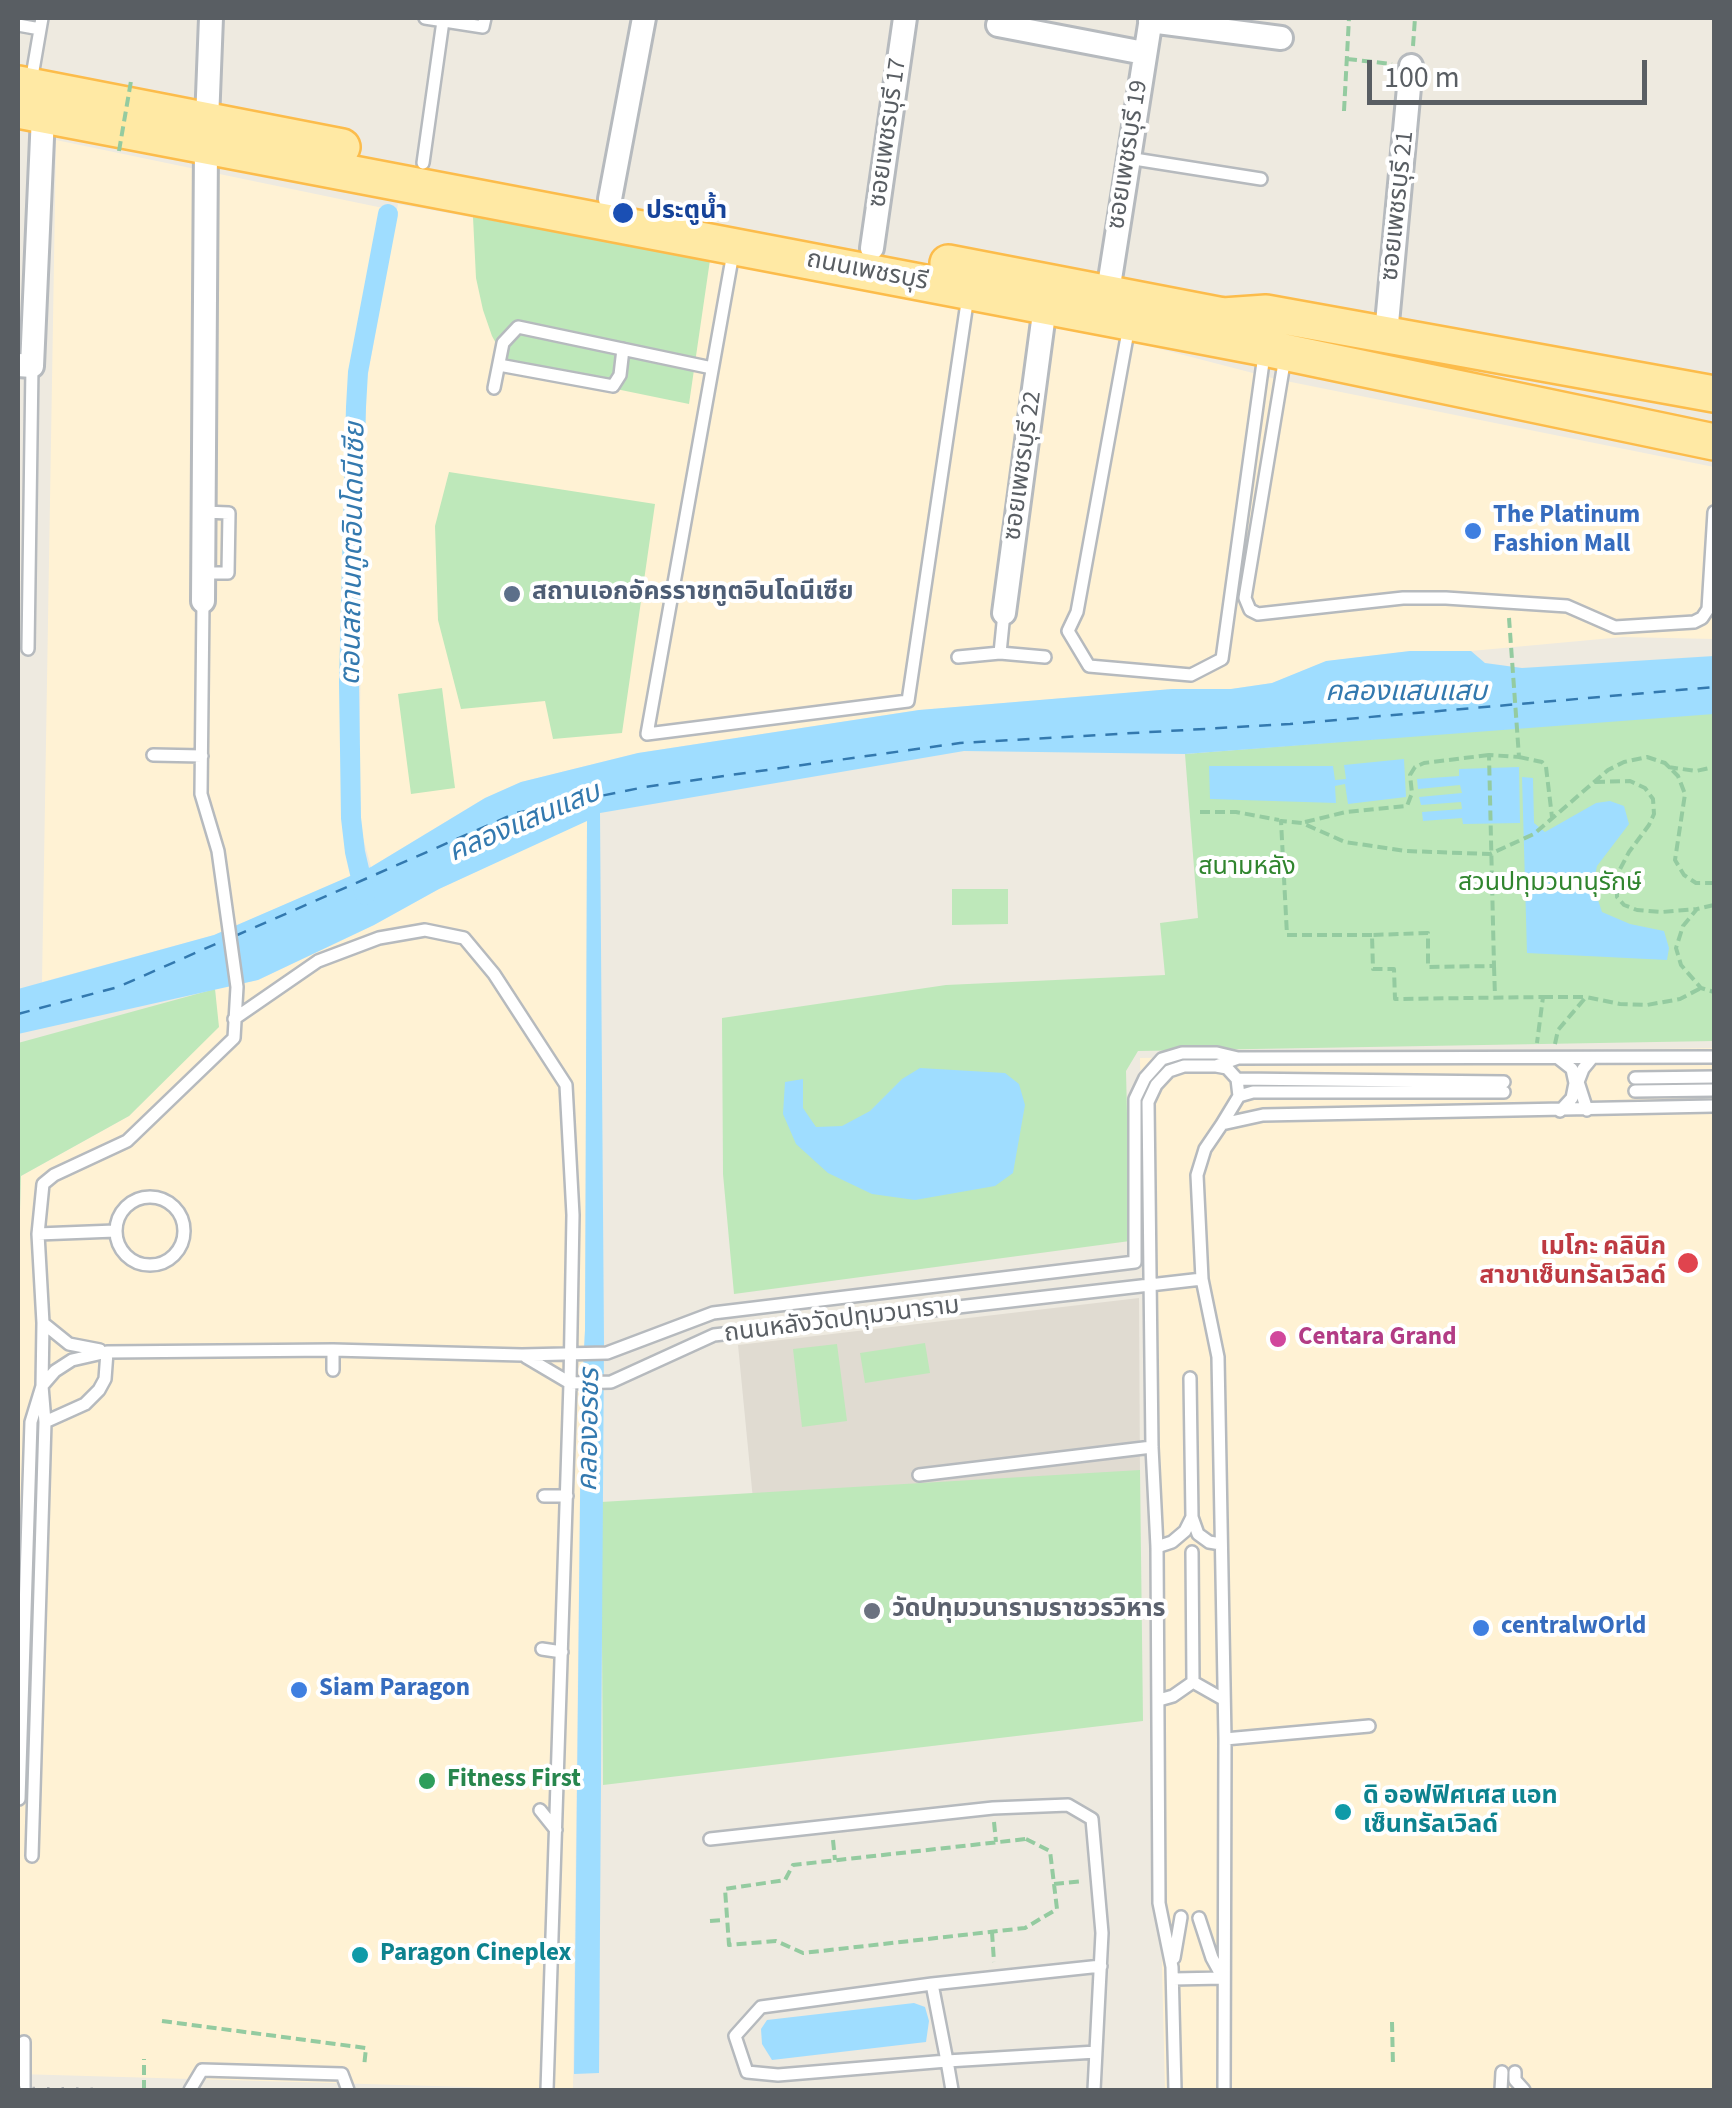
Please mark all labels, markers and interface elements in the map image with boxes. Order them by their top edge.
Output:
scale bar [1372,40,1652,102]
street label: ซอยเพชรบุรี 17 [864,56,914,210]
text: 100 m [1384,56,1460,99]
street label: ซอยเพชรบุรี 19 [1102,78,1156,232]
street label: ซอยเพชรบุรี 21 [1376,130,1422,282]
place label: ประตูน้ำ [646,198,727,228]
marker: ประตูน้ำ [610,200,636,226]
street label: ถนนเพชรบุรี [804,246,930,298]
street label: ซอยเพชรบุรี 22 [999,389,1049,543]
water label: ตอนสถานทูตอินโดนีเซีย [336,422,374,686]
place label: The Platinum Fashion Mall [1493,502,1640,561]
marker: The Platinum Fashion Mall [1462,520,1484,542]
place label: สถานเอกอัครราชทูตอินโดนีเซีย [532,579,854,609]
marker: สถานเอกอัครราชทูตอินโดนีเซีย [501,583,523,605]
water label: คลองแสนแสบ [1325,677,1487,711]
water label: คลองแสนแสบ [444,777,606,871]
park label: สนามหลัง [1198,854,1296,884]
park label: สวนปทุมวนานุรักษ์ [1458,870,1642,900]
place label: เมโกะ คลินิก สาขาเซ็นทรัลเวิลด์ [1479,1234,1666,1293]
marker: เมโกะ คลินิก สาขาเซ็นทรัลเวิลด์ [1675,1250,1701,1276]
street label: ถนนหลังวัดปทุมวนาราม [723,1292,961,1350]
place label: Centara Grand [1298,1324,1456,1354]
marker: Centara Grand [1267,1328,1289,1350]
water label: คลองอรชร [573,1368,609,1492]
place label: วัดปทุมวนารามราชวรวิหาร [892,1596,1165,1626]
marker: วัดปทุมวนารามราชวรวิหาร [861,1600,883,1622]
place label: centralwOrld [1501,1613,1646,1643]
marker: centralwOrld [1470,1617,1492,1639]
place label: Siam Paragon [319,1675,470,1705]
marker: Siam Paragon [288,1679,310,1701]
place label: Fitness First [447,1766,581,1796]
marker: Fitness First [416,1770,438,1792]
place label: ดิ ออฟฟิศเศส แอท เซ็นทรัลเวิลด์ [1363,1783,1558,1842]
marker: ดิ ออฟฟิศเศส แอท เซ็นทรัลเวิลด์ [1332,1801,1354,1823]
place label: Paragon Cineplex [380,1940,571,1970]
marker: Paragon Cineplex [349,1944,371,1966]

